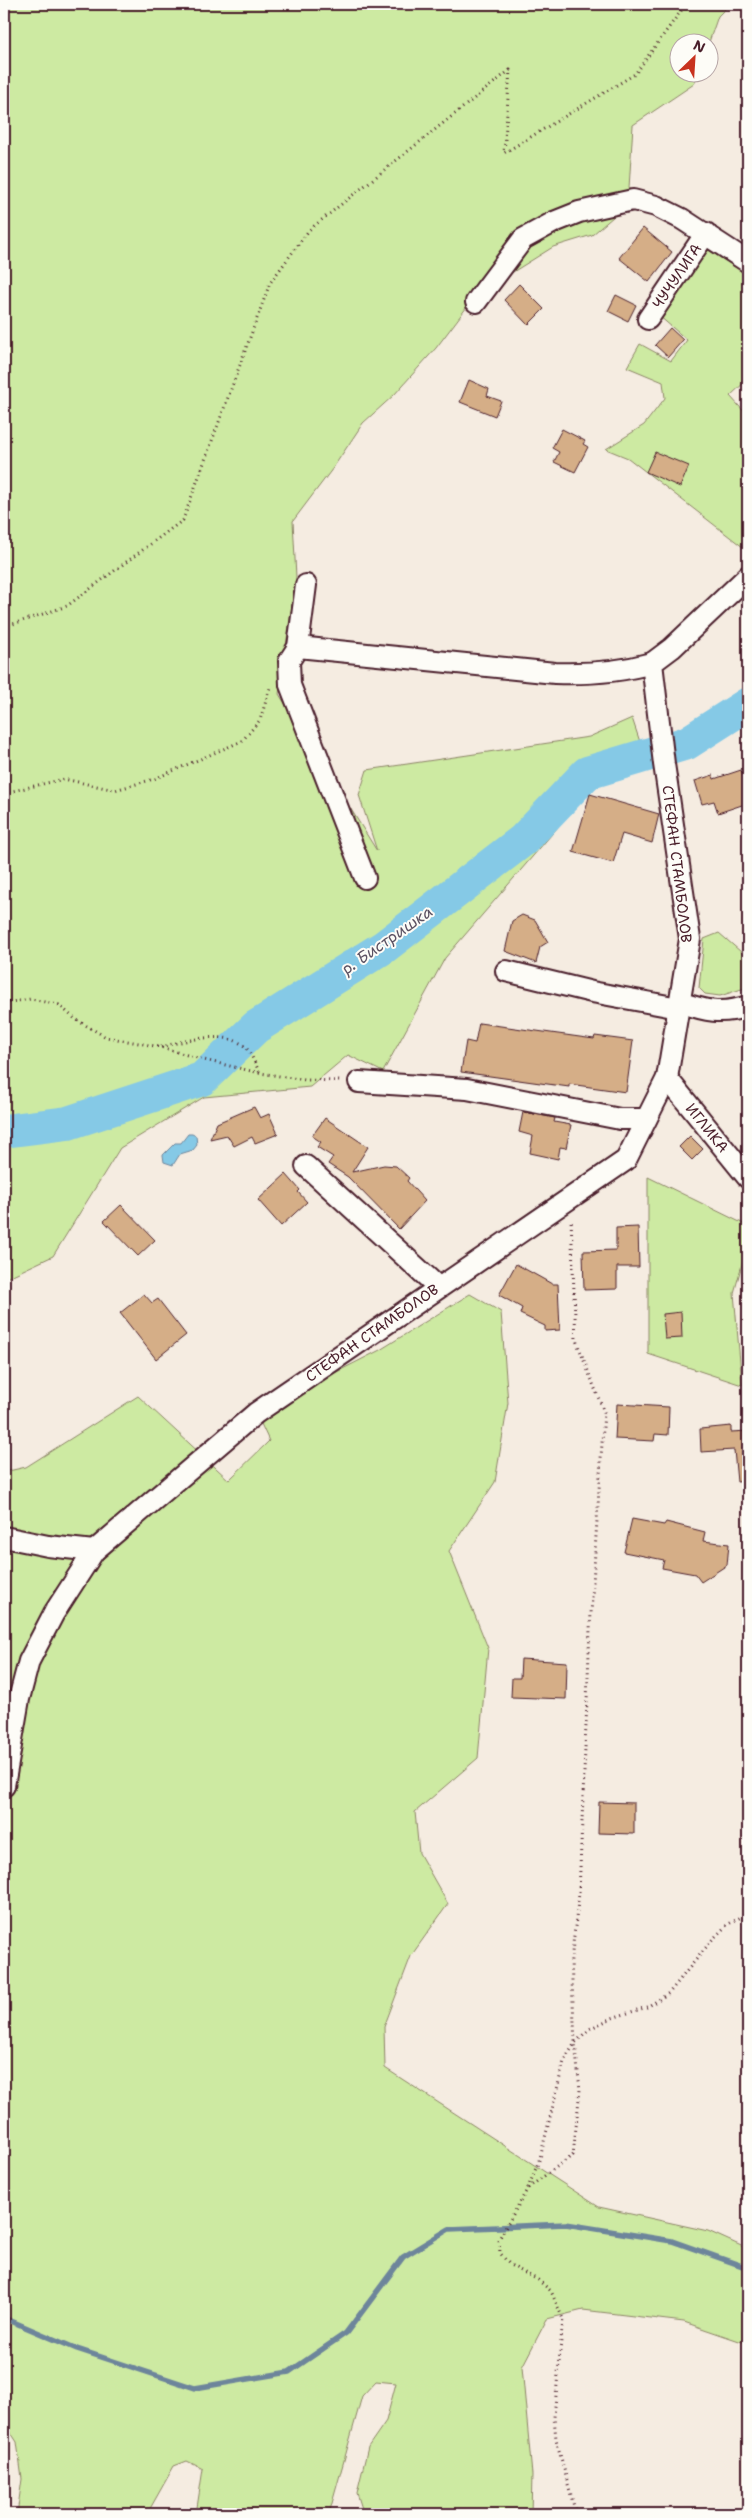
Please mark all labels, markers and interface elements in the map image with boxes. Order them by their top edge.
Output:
north arrow [670,32,720,82]
text: N [691,36,708,57]
street label: ЧУЧУЛИГА [648,239,706,312]
street label: СТЕФАН СТАМБОЛОВ [657,784,697,944]
water label: р. Бистришка [337,901,437,980]
street label: ИГЛИКА [681,1099,733,1157]
street label: СТЕФАН СТАМБОЛОВ [301,1279,443,1387]

